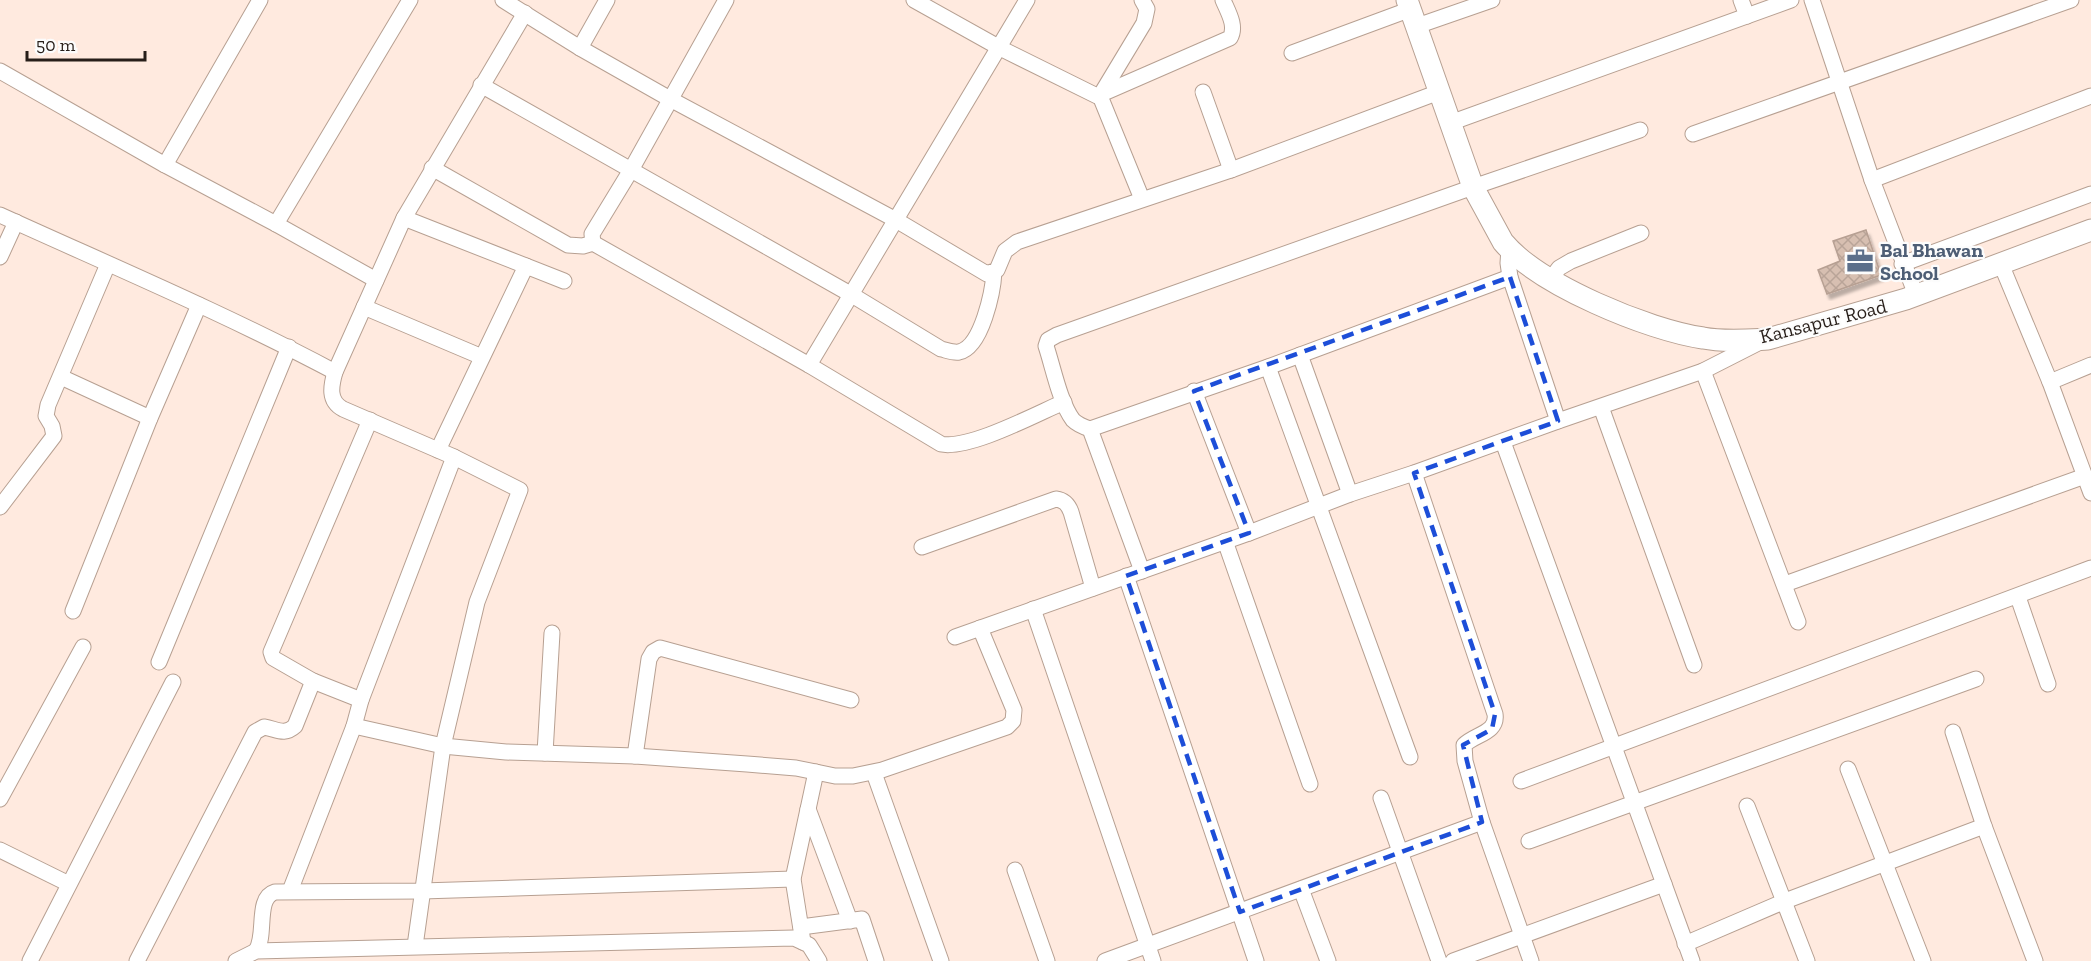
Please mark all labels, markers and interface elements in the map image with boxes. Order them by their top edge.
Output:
scale bar [27,24,146,62]
text: 50 m [36,34,76,56]
place label: Bal Bhawan School [1880,238,1983,285]
office icon: Bal Bhawan School [1845,246,1875,276]
street label: Kansapur Road [1757,294,1889,348]

